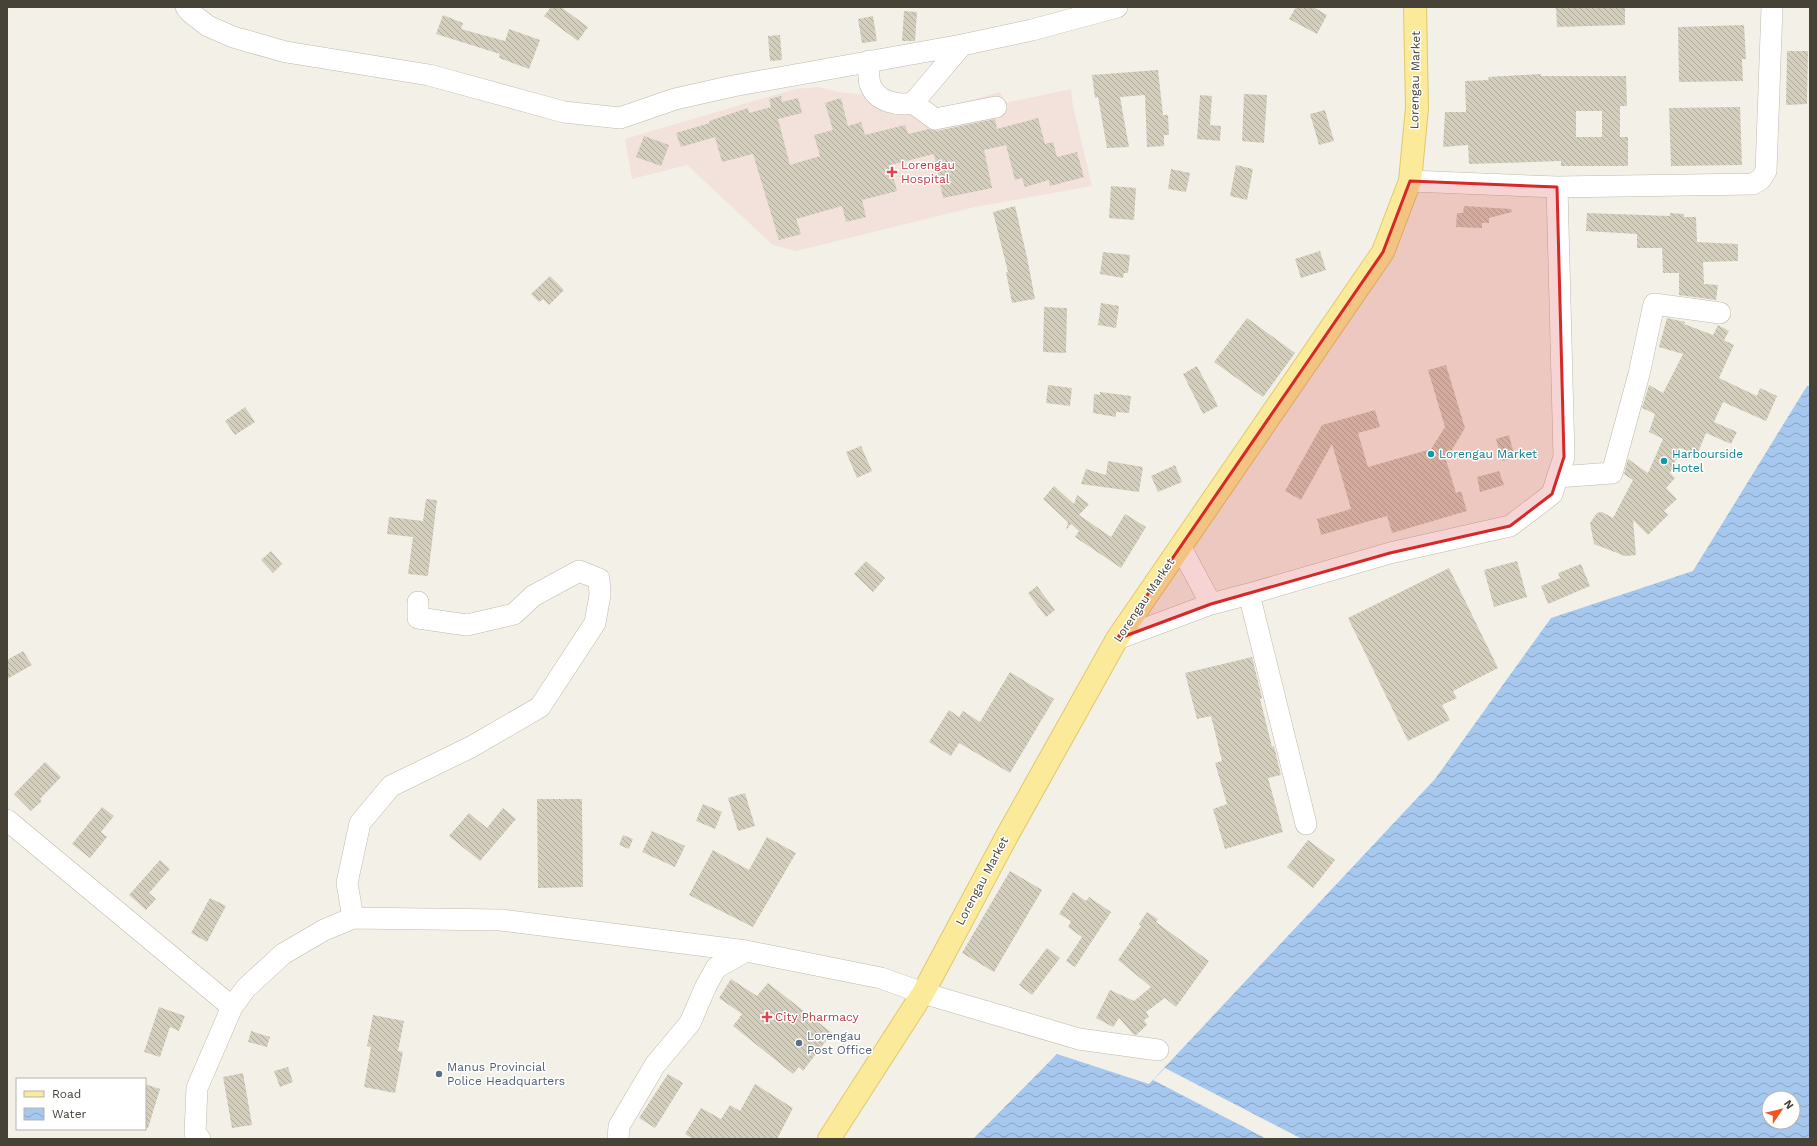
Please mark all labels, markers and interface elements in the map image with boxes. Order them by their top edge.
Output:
street label: Lorengau Market [1407,31,1423,129]
place label: Lorengau Hospital [901,158,955,186]
marker: Lorengau Hospital [886,166,898,178]
place label: Lorengau Market [1439,447,1537,461]
place label: Harbourside Hotel [1672,447,1743,475]
marker: Lorengau Market [1426,449,1436,459]
marker: Harbourside Hotel [1659,456,1669,466]
street label: Lorengau Market [1111,555,1177,645]
street label: Lorengau Market [953,834,1011,928]
place label: City Pharmacy [775,1010,860,1024]
marker: City Pharmacy [762,1012,772,1022]
place label: Lorengau Post Office [807,1029,872,1057]
marker: Lorengau Post Office [794,1038,804,1048]
place label: Manus Provincial Police Headquarters [447,1060,565,1088]
marker: Manus Provincial Police Headquarters [434,1069,444,1079]
legend [16,1078,146,1130]
text: Road [52,1087,81,1101]
north arrow [1761,1090,1801,1130]
text: N [1781,1097,1796,1112]
text: Water [52,1107,87,1121]

